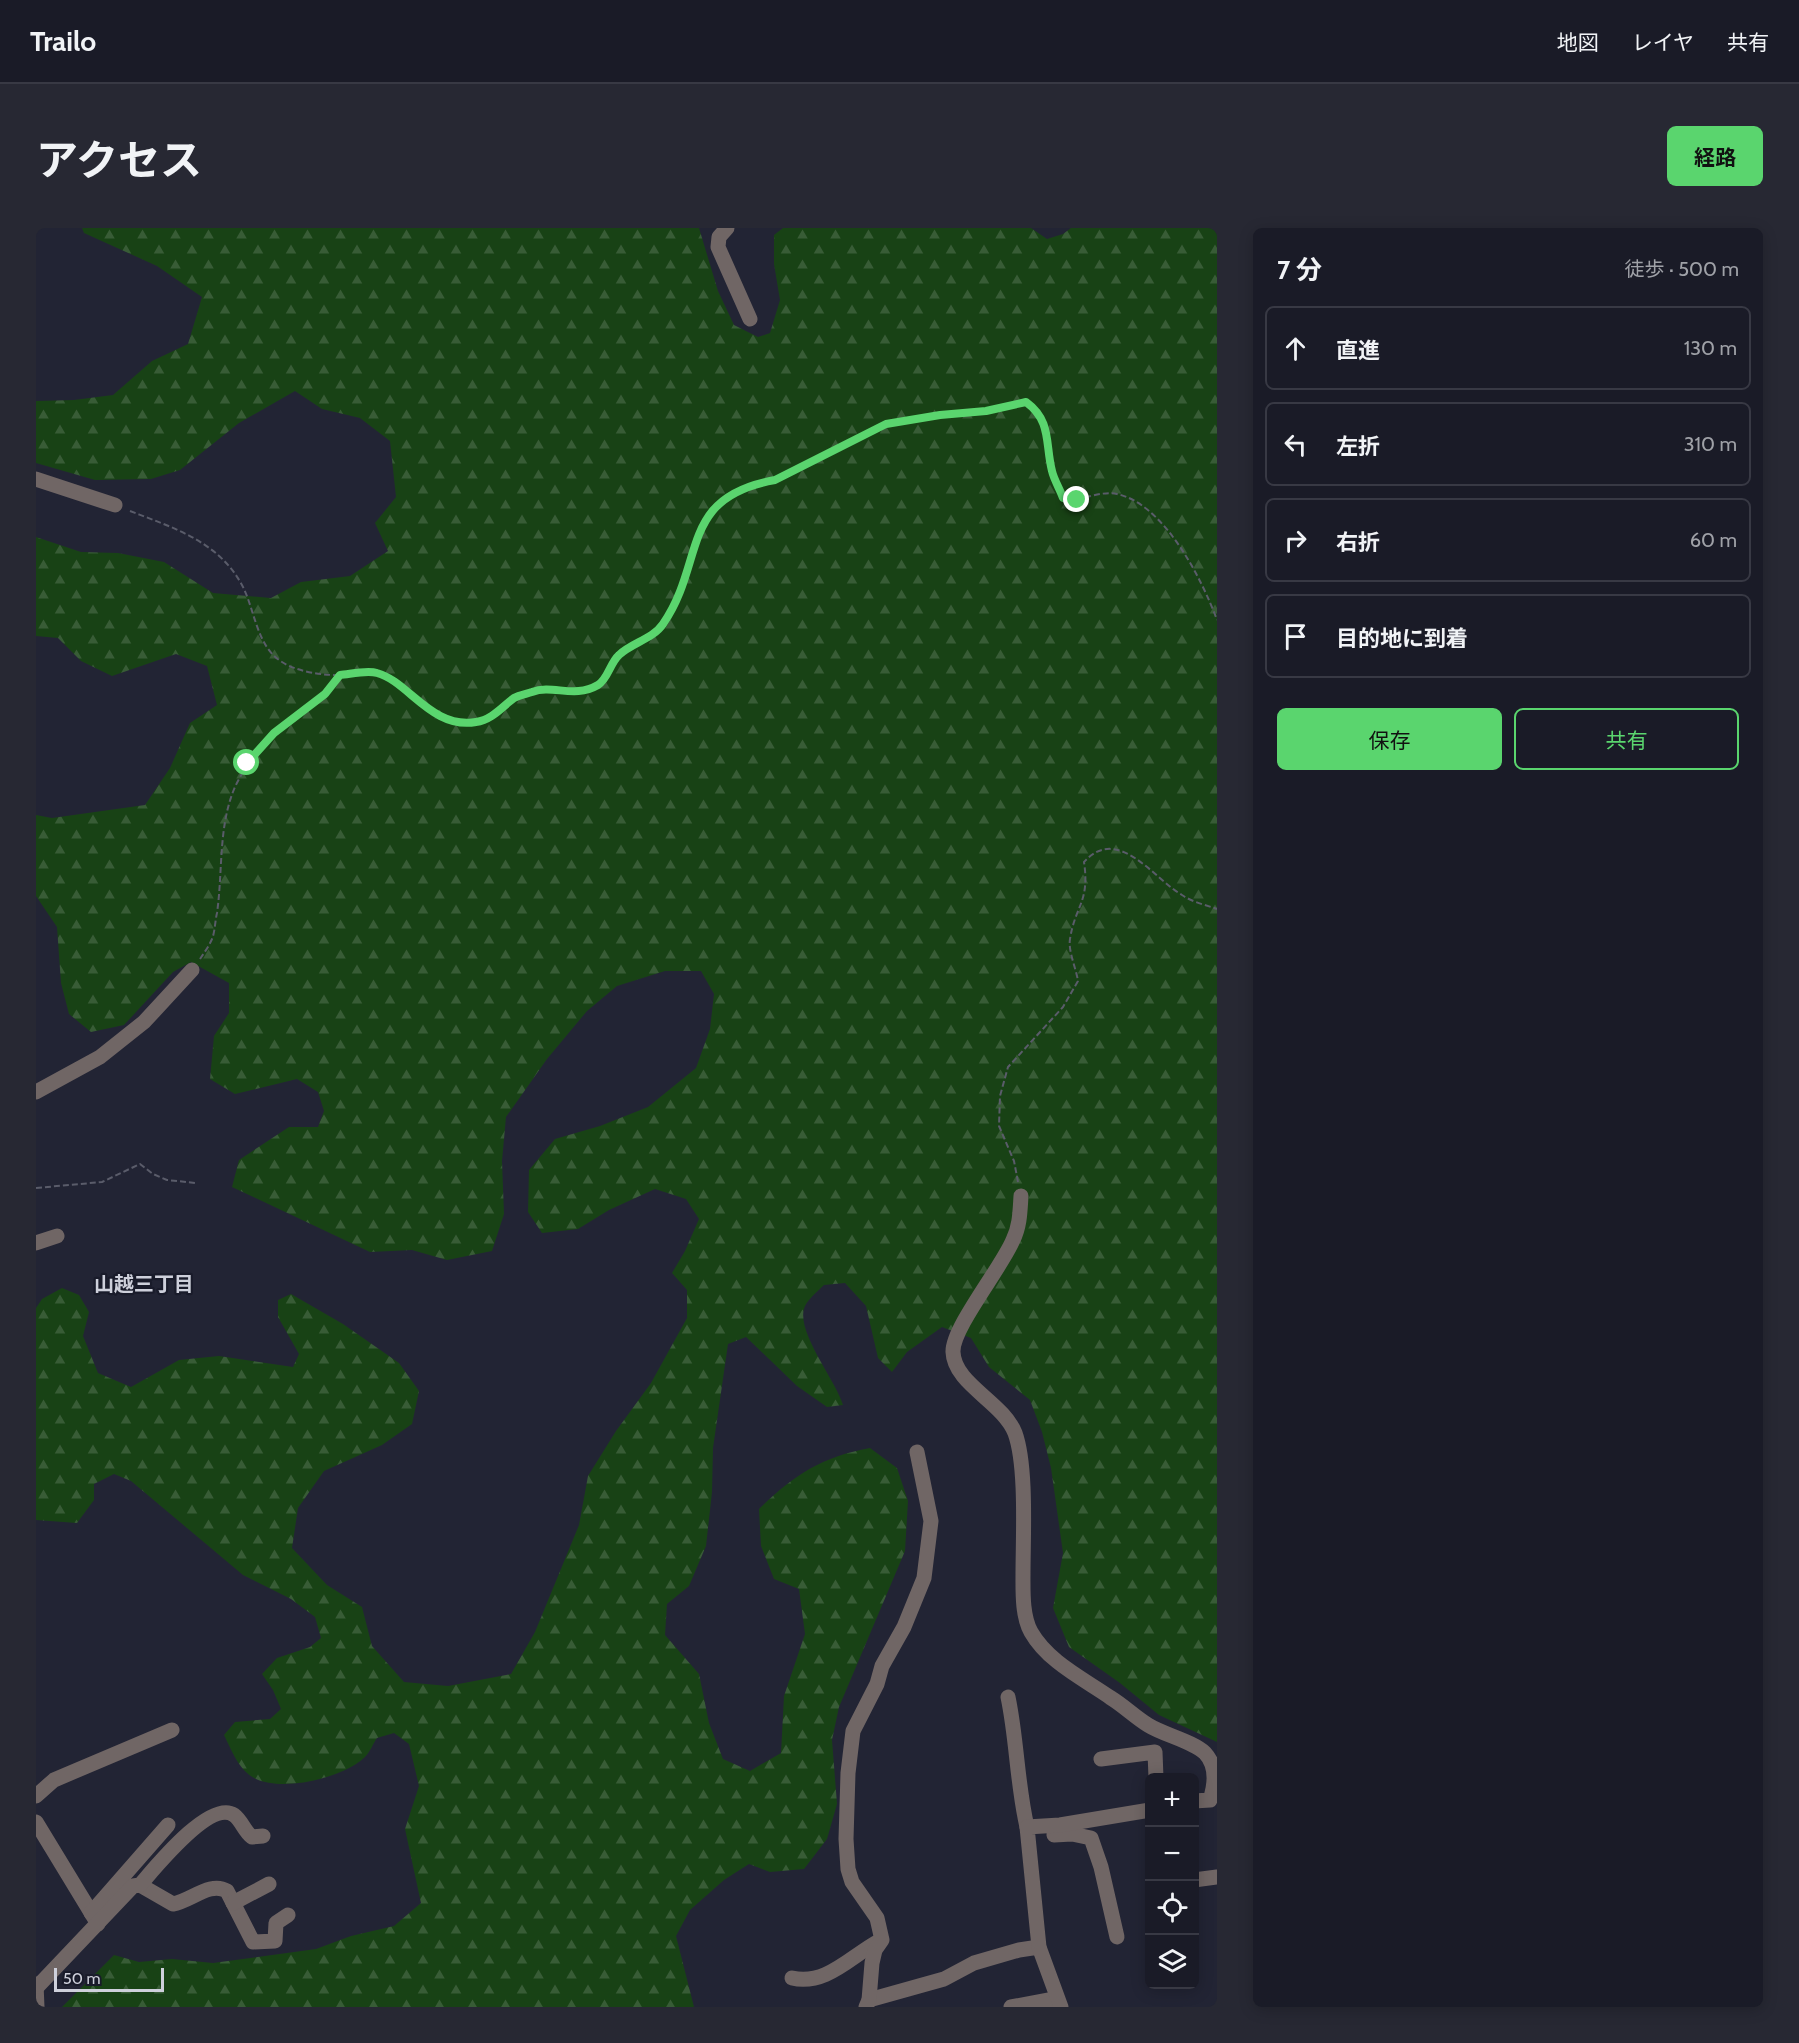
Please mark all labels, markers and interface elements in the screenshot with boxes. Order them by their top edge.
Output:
text: Trailo [30,24,96,58]
text: 地図 [1557,30,1599,55]
text: レイヤ [1632,30,1694,55]
text: 共有 [1727,30,1769,55]
button: 経路 [1667,126,1763,186]
text: アクセス [36,134,202,186]
text: 7 分 [1277,254,1322,286]
text: 徒歩 · 500 m [1624,257,1739,281]
icon: ahead [1279,332,1312,365]
text: 130 m [1684,336,1737,360]
text: 直進 [1336,337,1380,364]
icon: left [1279,428,1312,461]
text: 310 m [1684,432,1737,456]
text: 左折 [1336,433,1380,460]
route end [1063,486,1089,512]
icon: right [1279,524,1312,557]
text: 60 m [1690,528,1737,552]
text: 右折 [1336,529,1380,556]
icon: arrive [1279,620,1312,653]
text: 目的地に到着 [1336,625,1468,652]
button: 保存 [1277,708,1502,770]
button: 共有 [1514,708,1739,770]
route start [233,749,259,775]
district label: 山越三丁目 [94,1272,194,1296]
map controls [1145,1773,1199,1989]
button: + [1145,1773,1199,1827]
button: − [1145,1827,1199,1881]
button: locate [1145,1881,1199,1935]
button: layers [1145,1935,1199,1989]
scale bar [54,1965,164,1992]
text: 50 m [63,1969,100,1988]

